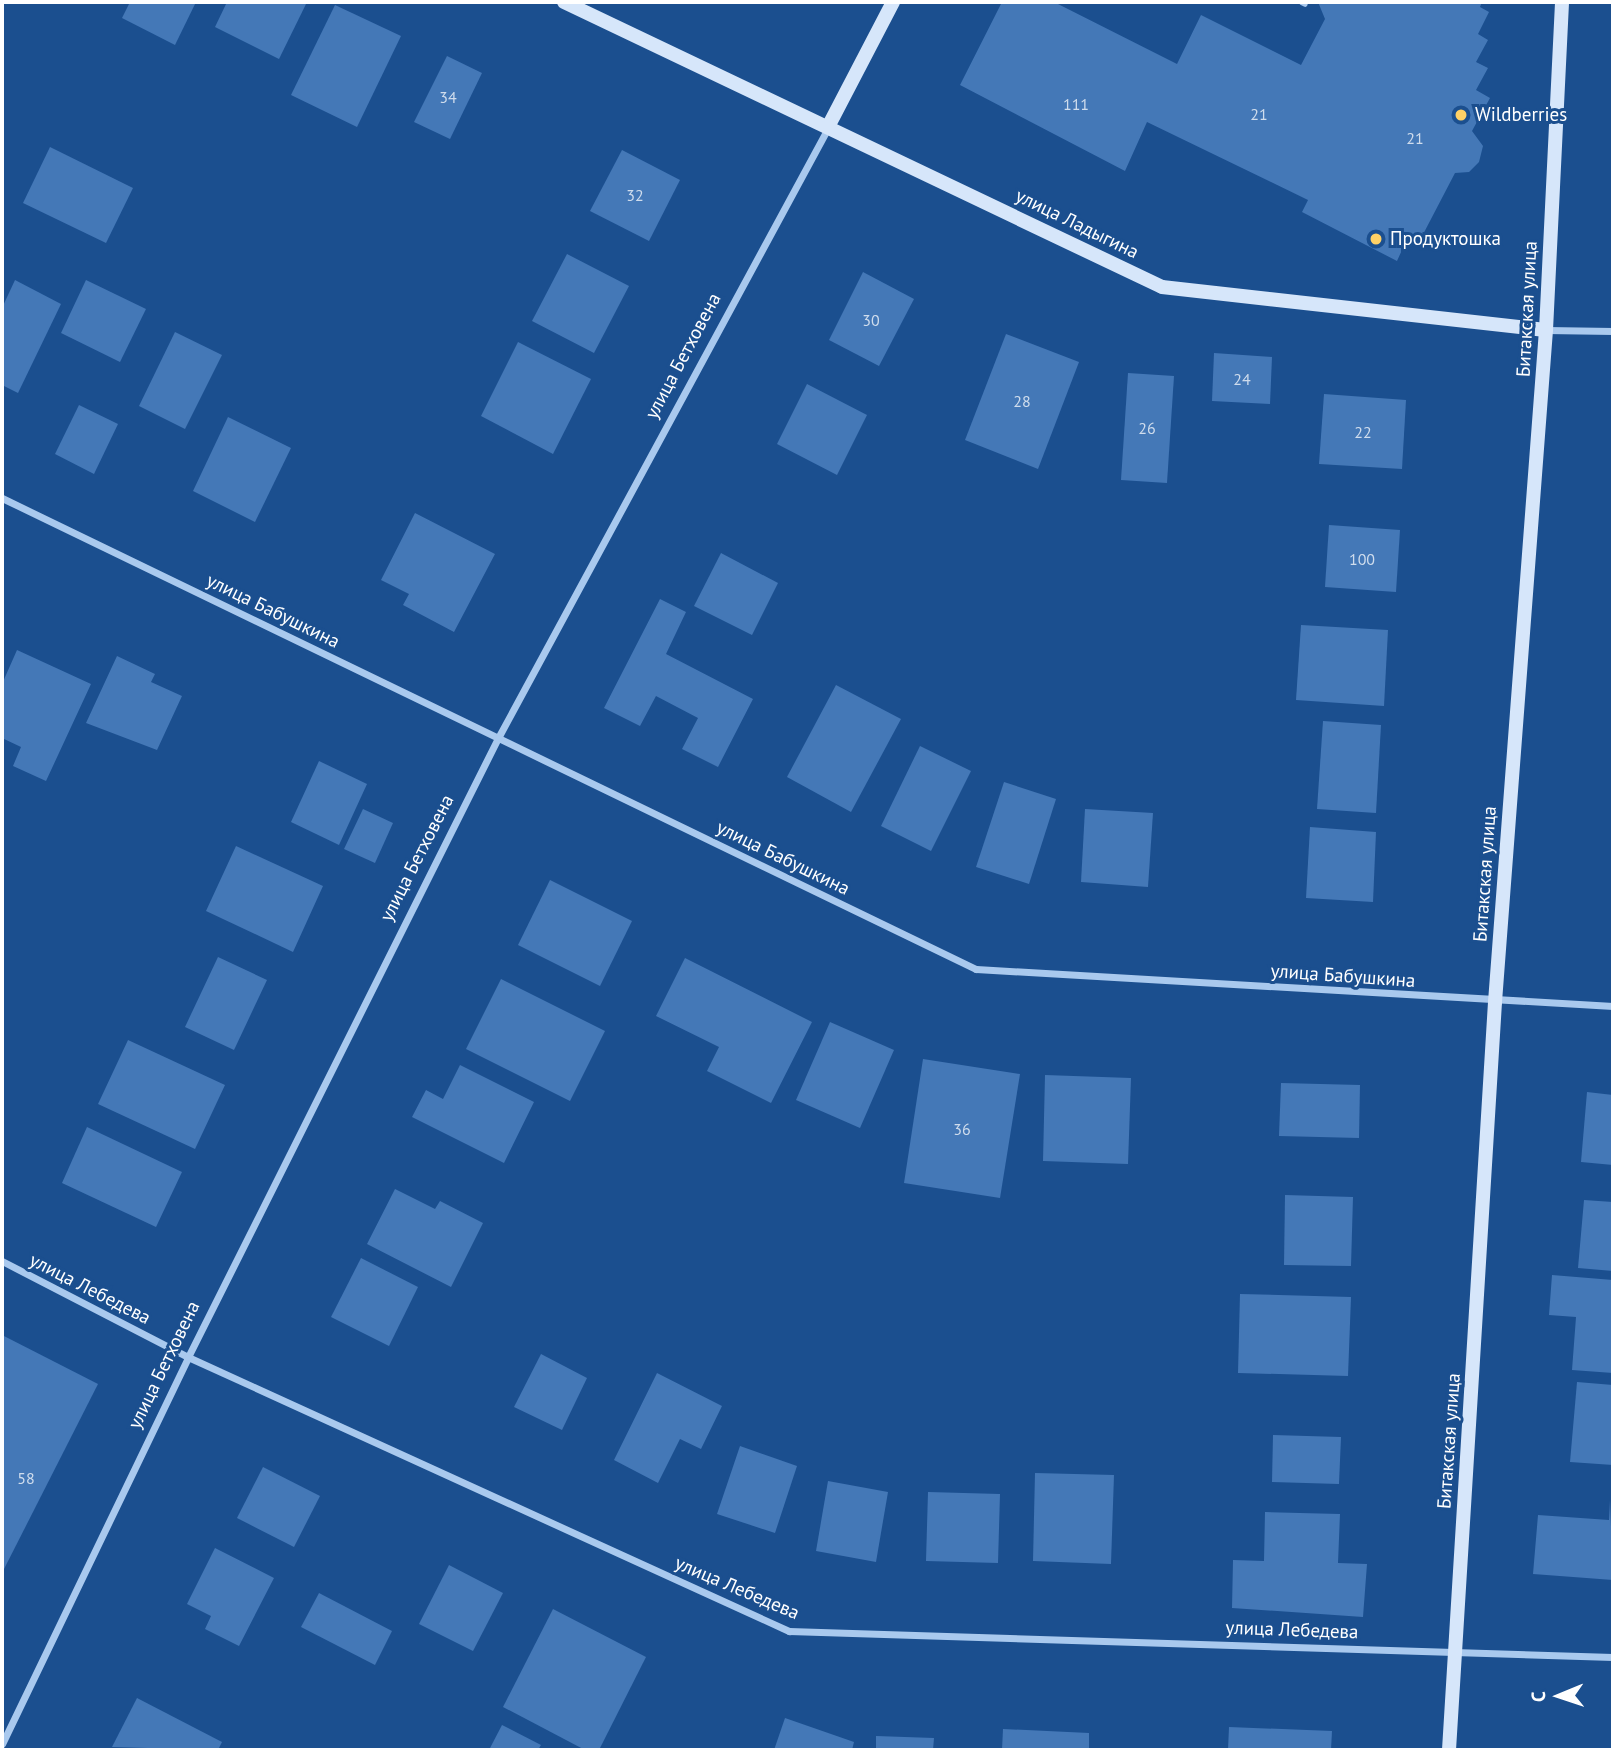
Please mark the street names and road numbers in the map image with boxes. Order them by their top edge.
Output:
street label: улица Ладыгина [1012,184,1142,264]
street label: Битакская улица [1512,240,1542,378]
street label: улица Бетховена [640,289,726,423]
street label: улица Бабушкина [203,569,343,653]
street label: улица Бетховена [375,791,459,925]
street label: Битакская улица [1469,805,1501,943]
street label: улица Бабушкина [713,816,853,900]
street label: улица Бабушкина [1270,960,1416,992]
street label: улица Лебедева [25,1249,155,1329]
street label: улица Бетховена [123,1297,205,1433]
street label: Битакская улица [1433,1372,1465,1510]
street label: улица Лебедева [671,1551,803,1625]
street label: улица Лебедева [1225,1616,1359,1644]

